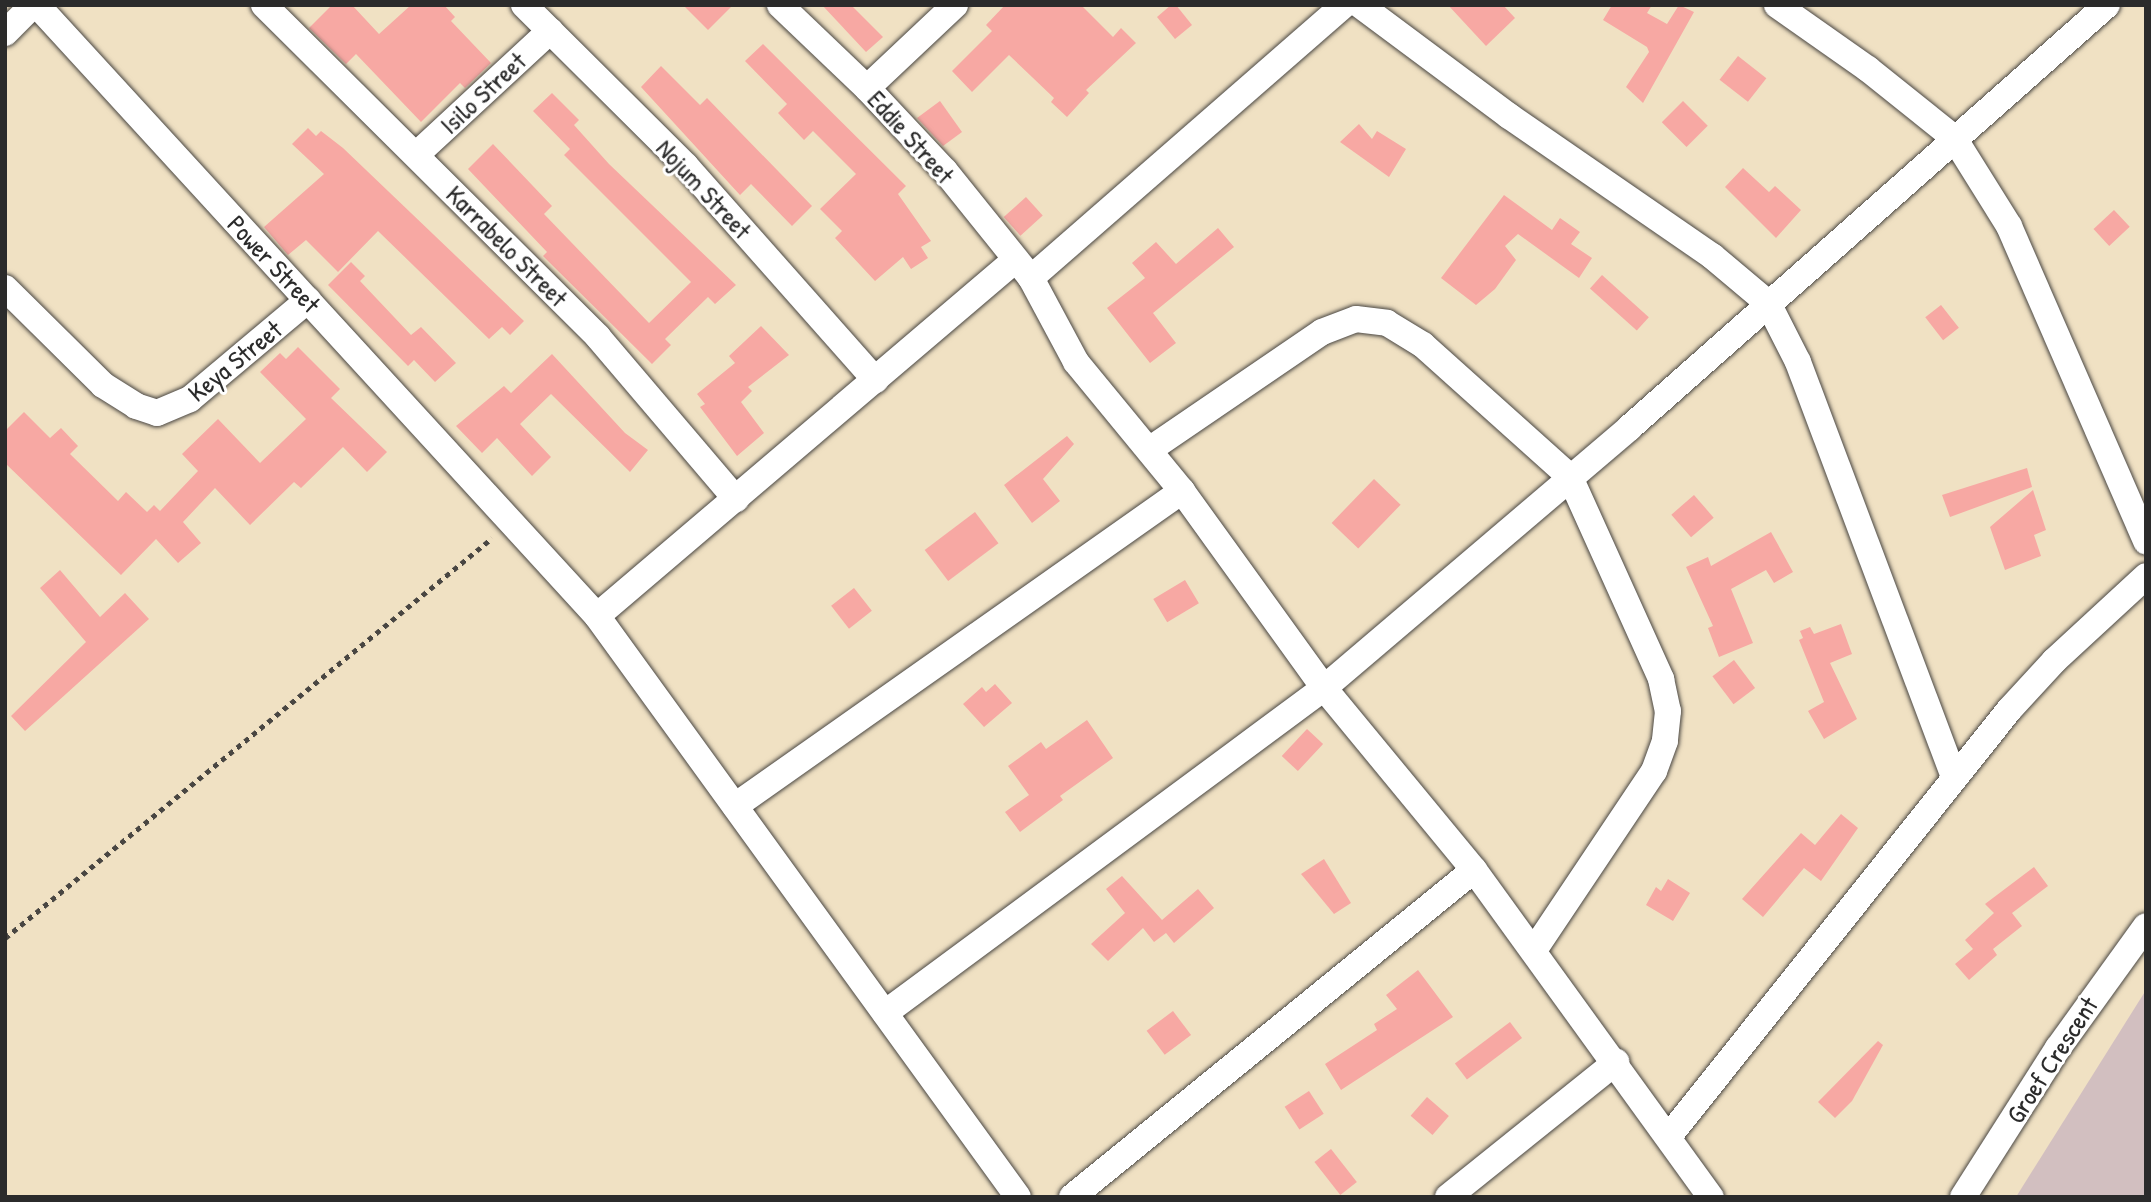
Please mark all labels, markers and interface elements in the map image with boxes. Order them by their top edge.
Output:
street label: Isilo Street [434,45,532,141]
street label: Eddie Street [861,84,961,190]
street label: Nojum Street [650,133,758,245]
street label: Karrabelo Street [440,179,574,313]
street label: Power Street [221,209,327,319]
street label: Keya Street [182,314,288,408]
street label: Groef Crescent [2000,991,2104,1129]

